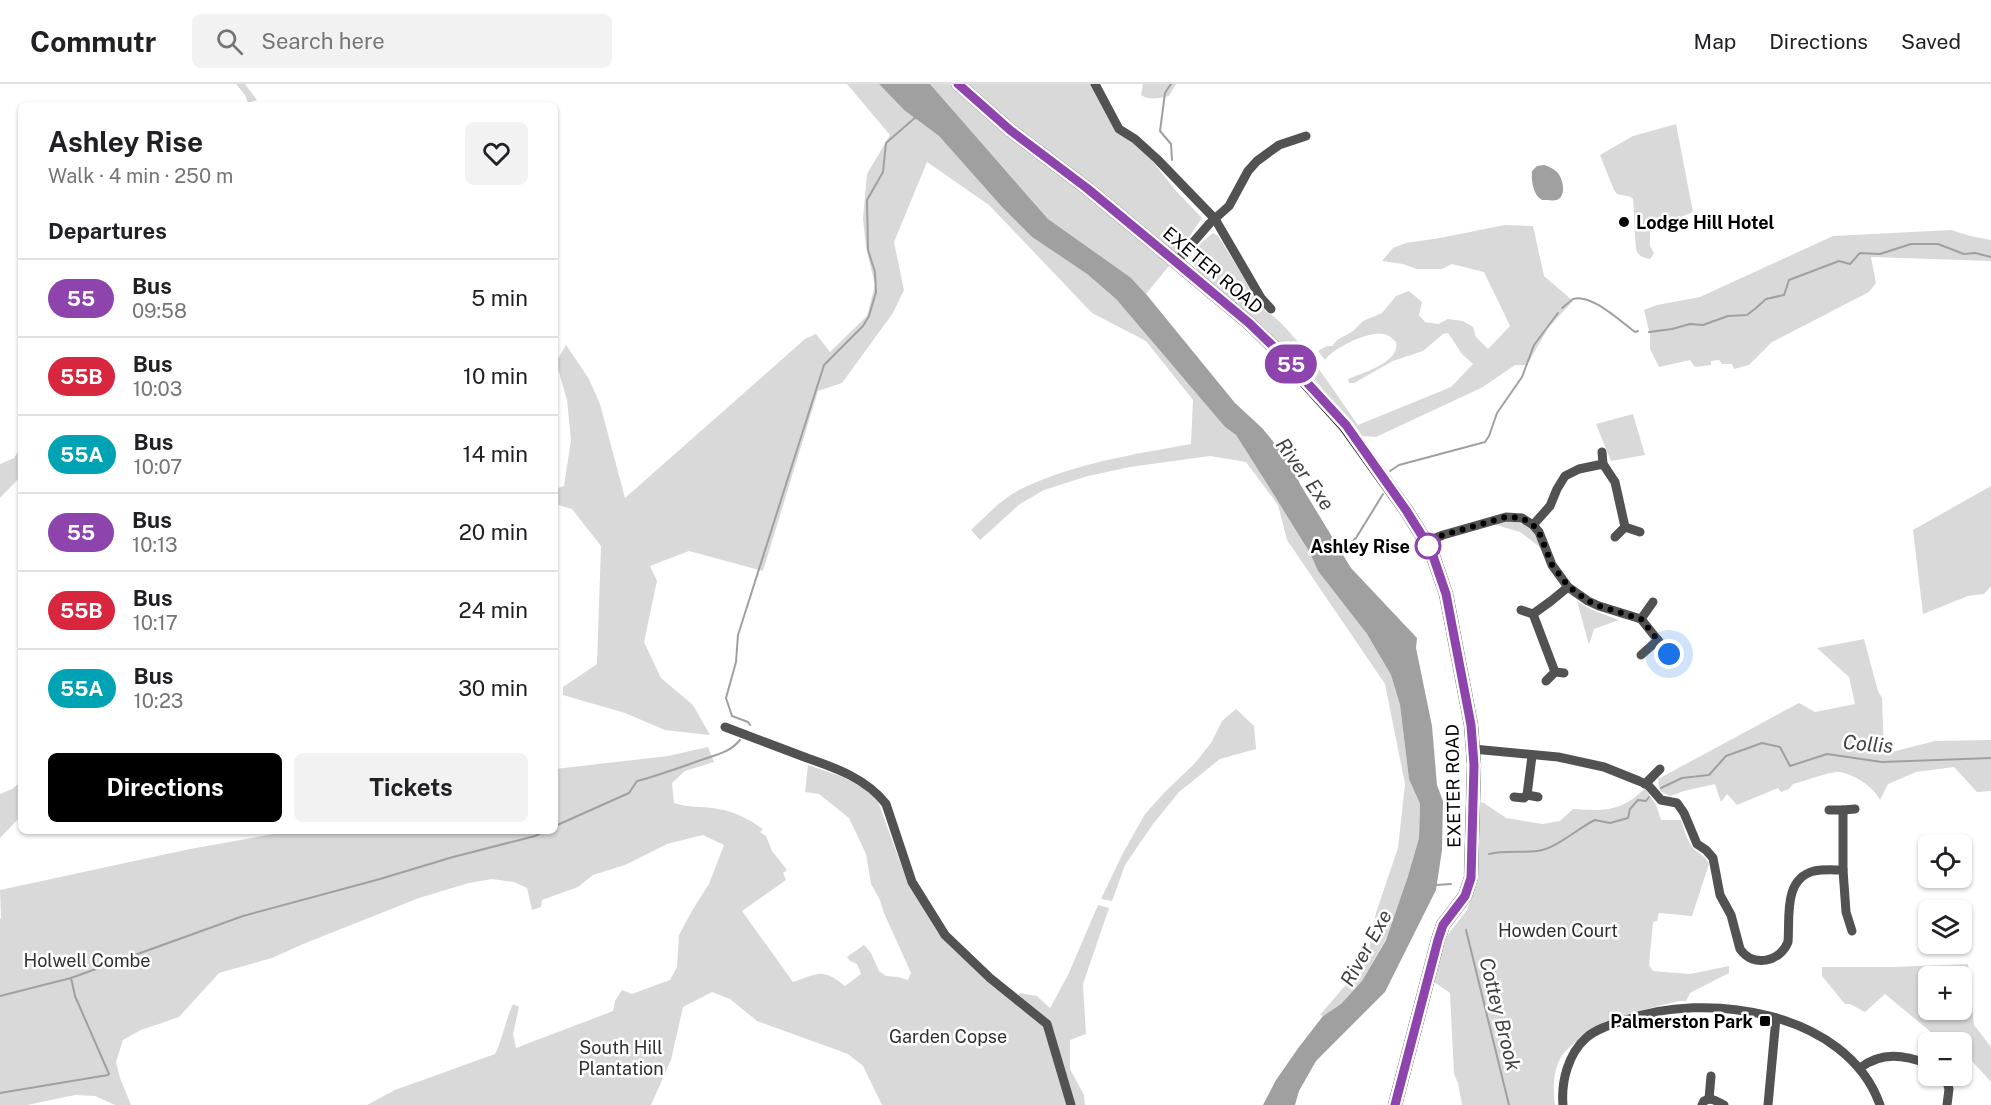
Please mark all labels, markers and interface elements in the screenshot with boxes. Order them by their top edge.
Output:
search box [192,14,612,68]
text: Commutr [30,25,156,58]
icon: search [213,25,246,58]
text: Search here [261,28,385,54]
text: Map [1694,29,1736,54]
text: Directions [1769,29,1868,54]
text: Saved [1901,29,1961,54]
button: heart [465,122,528,185]
text: Ashley Rise [48,125,203,158]
text: Walk · 4 min · 250 m [48,164,233,188]
place label: Lodge Hill Hotel [1636,212,1775,233]
marker: Lodge Hill Hotel [1617,215,1631,229]
text: Departures [48,218,167,244]
street label: EXETER ROAD [1159,222,1267,318]
text: Bus [132,273,172,299]
text: 5 min [471,285,528,311]
text: 55 [67,286,95,311]
text: 09:58 [132,299,187,323]
line badge: 55 [1264,344,1318,384]
text: Bus [133,351,172,377]
text: 55 [1277,352,1305,377]
text: 10 min [463,363,528,389]
text: 55B [60,364,103,389]
text: 10:03 [133,377,182,401]
text: Bus [134,429,173,455]
water label: River Exe [1271,433,1339,515]
text: 14 min [463,441,528,467]
text: 55A [60,442,104,467]
text: 10:07 [134,455,182,479]
text: Bus [132,507,172,533]
text: 20 min [459,519,528,545]
text: 55 [67,520,95,545]
text: 10:13 [132,533,178,557]
marker: Ashley Rise [1415,533,1441,559]
place label: Ashley Rise [1310,536,1410,557]
text: Bus [133,585,172,611]
text: 24 min [458,597,528,623]
text: 55B [60,598,103,623]
text: 10:17 [133,611,178,635]
your location [1654,639,1684,669]
text: Bus [134,663,173,689]
text: 30 min [458,675,528,701]
text: 55A [60,676,104,701]
text: 10:23 [134,689,183,713]
street label: EXETER ROAD [1441,724,1465,848]
water label: Collis [1842,730,1894,758]
button: Directions [48,753,282,822]
button: Tickets [294,753,528,822]
map controls [1918,834,1972,1086]
button: locate [1918,834,1972,888]
button: layers [1918,900,1972,954]
water label: River Exe [1335,905,1397,990]
park label: Howden Court [1498,920,1618,941]
park label: Holwell Combe [23,950,151,971]
water label: Cottey Brook [1474,955,1526,1073]
button: + [1918,966,1972,1020]
place label: Palmerston Park [1610,1011,1754,1032]
marker: Palmerston Park [1758,1014,1772,1028]
park label: Garden Copse [889,1026,1007,1047]
button: − [1918,1032,1972,1086]
park label: South Hill Plantation [578,1037,664,1079]

